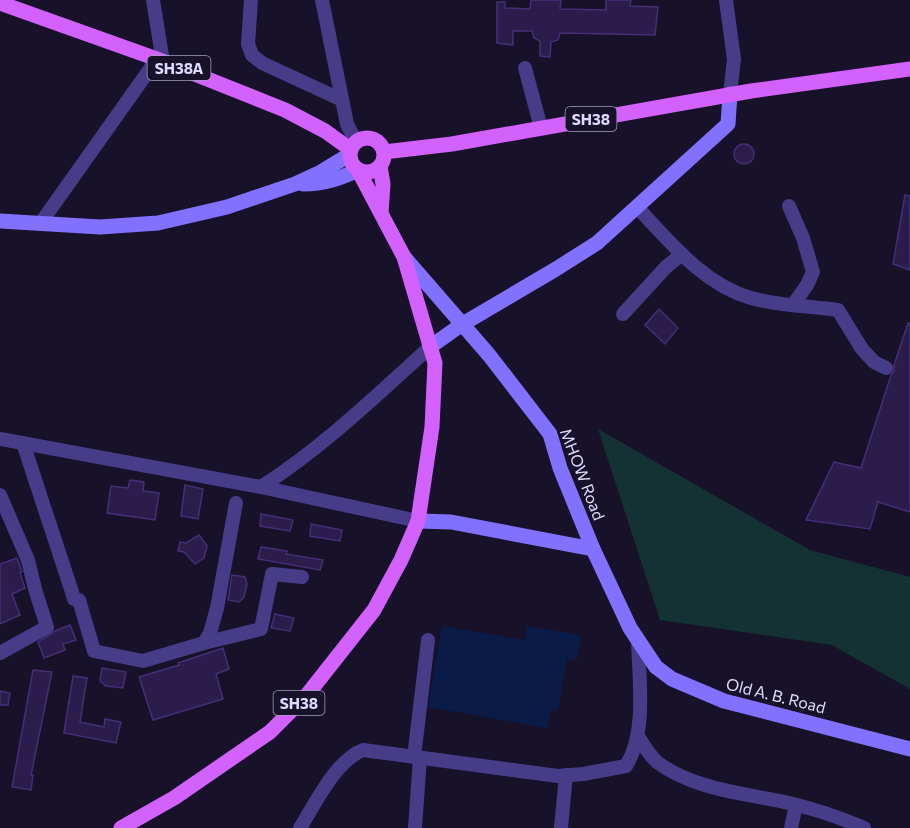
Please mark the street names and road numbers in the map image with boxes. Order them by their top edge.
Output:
road number: SH38A [148,56,210,80]
road number: SH38 [566,107,616,131]
street label: MHOW Road [557,425,609,523]
street label: Old A. B. Road [724,673,828,717]
road number: SH38 [274,691,324,715]

